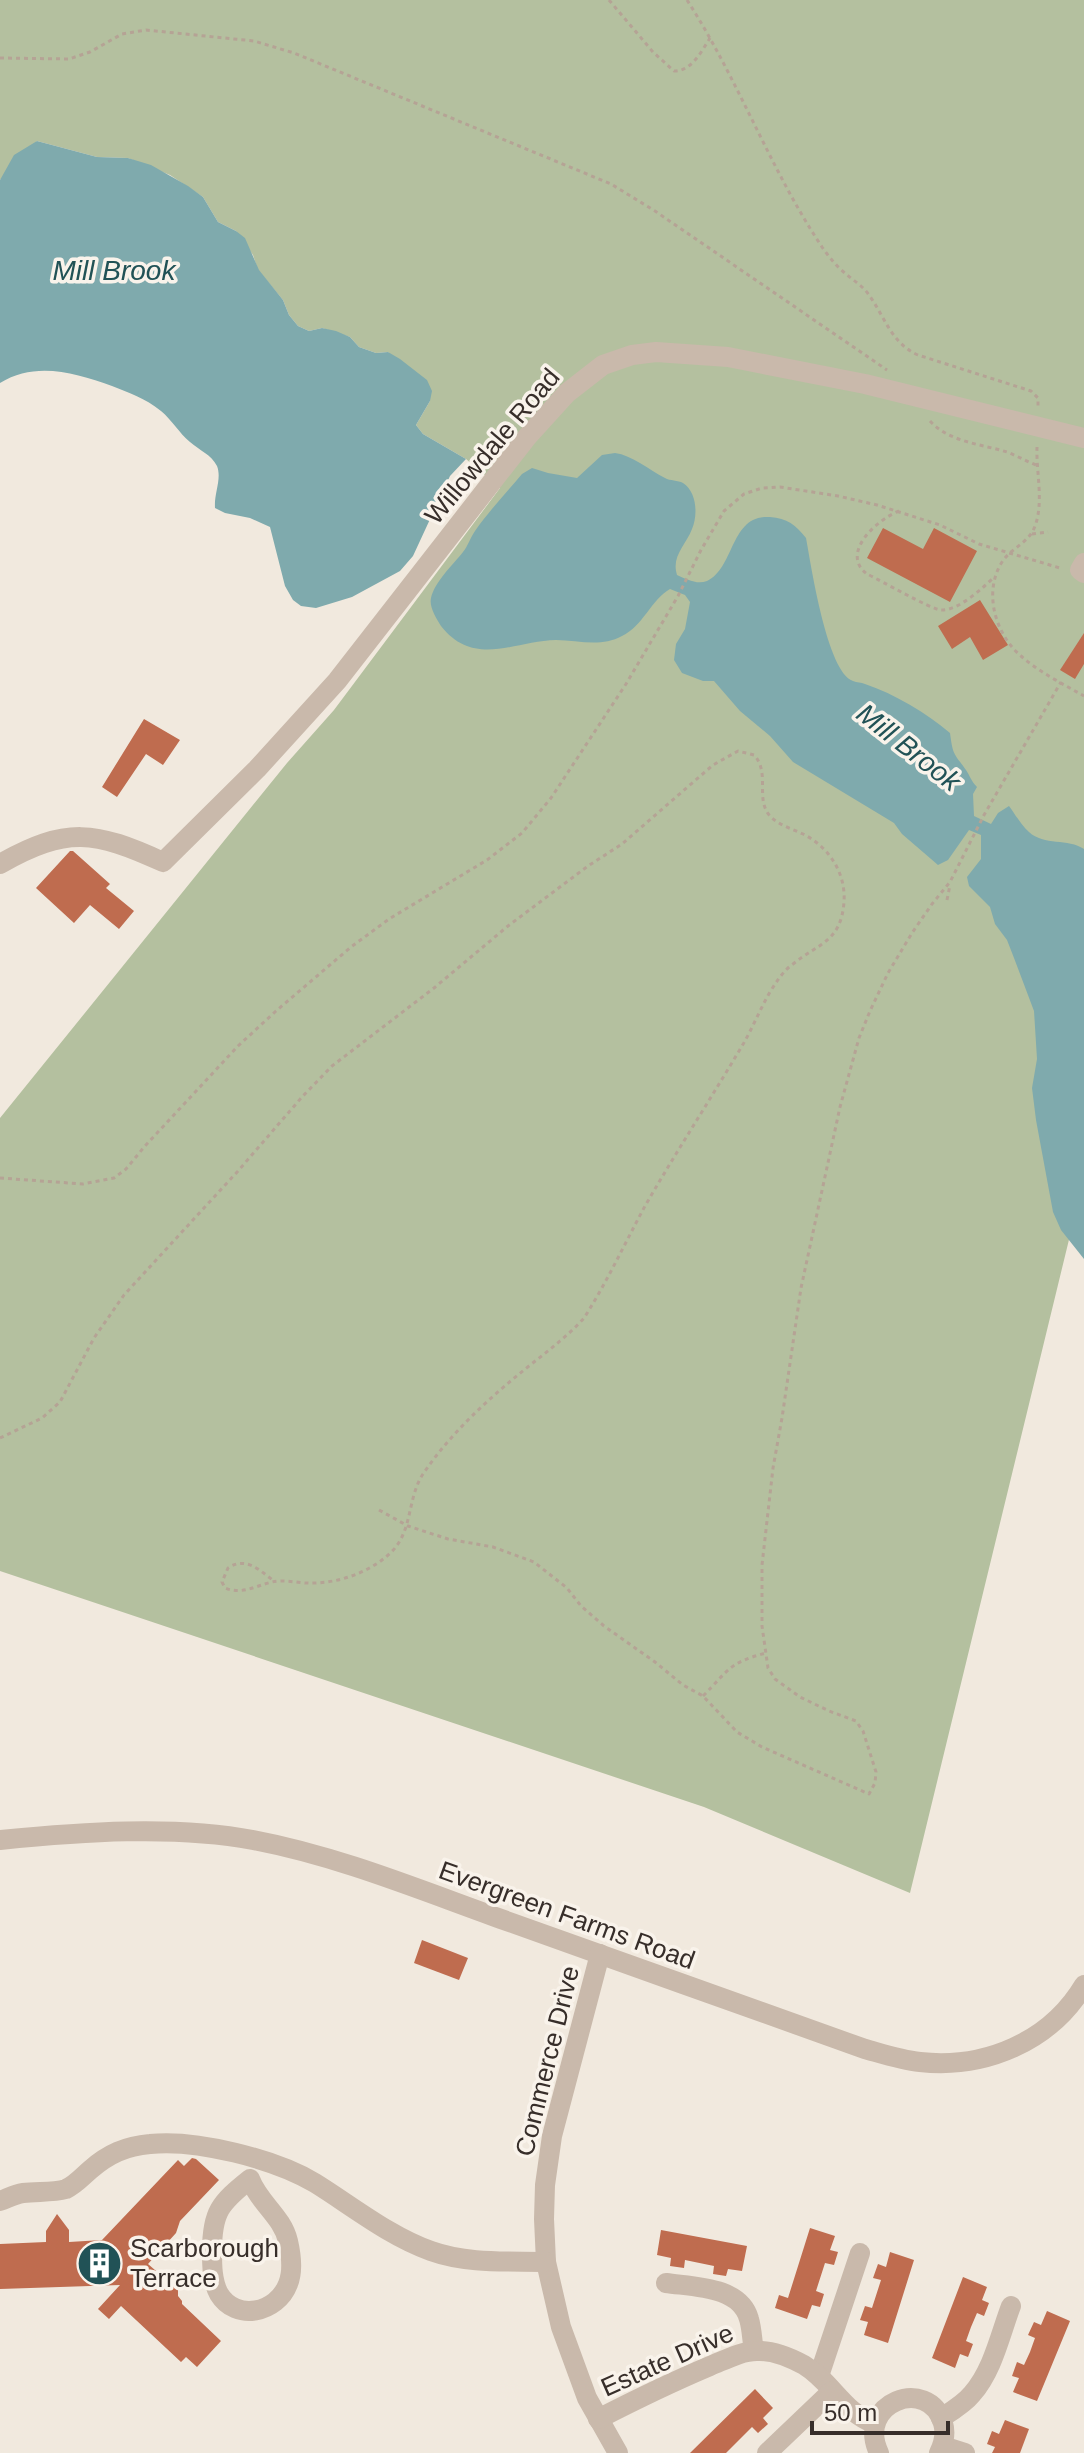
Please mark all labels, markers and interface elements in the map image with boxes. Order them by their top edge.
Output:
water label: Mill Brook [53,255,177,286]
street label: Willowdale Road [418,362,566,530]
water label: Mill Brook [851,697,968,799]
street label: Evergreen Farms Road [435,1855,699,1975]
street label: Commerce Drive [509,1963,585,2159]
place label: Scarborough Terrace [130,2233,279,2293]
building icon: Scarborough Terrace [75,2239,123,2287]
street label: Estate Drive [596,2317,738,2403]
scale bar [812,2385,948,2435]
text: 50 m [824,2399,877,2426]

